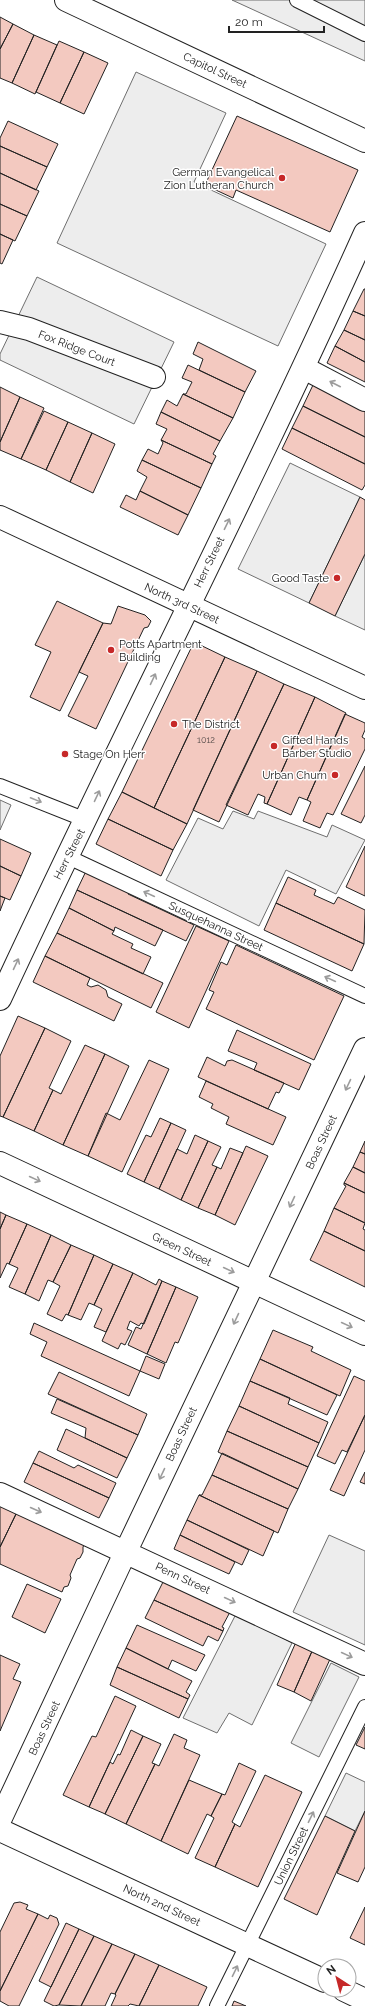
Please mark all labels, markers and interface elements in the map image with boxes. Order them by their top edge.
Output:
scale bar [229,8,324,34]
text: 20 m [235,15,263,29]
street label: Capitol Street [181,50,249,91]
place label: German Evangelical Zion Lutheran Church [164,166,274,192]
marker: German Evangelical Zion Lutheran Church [277,173,287,183]
street label: Fox Ridge Court [37,328,117,369]
one-way arrow [329,380,341,388]
one-way arrow [224,518,232,530]
street label: Herr Street [191,534,228,590]
place label: Good Taste [272,572,330,585]
marker: Good Taste [332,573,342,583]
street label: North 3rd Street [142,580,222,627]
place label: Potts Apartment Building [119,638,202,664]
marker: Potts Apartment Building [106,645,116,655]
one-way arrow [150,673,157,685]
place label: The District [182,718,240,731]
marker: The District [169,719,179,729]
place label: Gifted Hands Barber Studio [282,734,352,760]
house number: 1012 [197,735,215,745]
marker: Gifted Hands Barber Studio [269,741,279,751]
place label: Stage On Herr [73,748,145,761]
marker: Stage On Herr [60,749,70,759]
place label: Urban Churn [262,769,327,782]
marker: Urban Churn [330,770,340,780]
one-way arrow [94,791,101,803]
one-way arrow [30,797,42,805]
street label: Herr Street [51,826,88,882]
one-way arrow [143,890,155,897]
street label: Susquehanna Street [166,899,265,954]
one-way arrow [13,958,20,970]
one-way arrow [324,975,336,982]
one-way arrow [344,1078,351,1090]
street label: Boas Street [303,1113,340,1171]
one-way arrow [29,1176,41,1184]
one-way arrow [288,1196,295,1208]
street label: Green Street [150,1230,214,1269]
one-way arrow [223,1267,235,1274]
one-way arrow [232,1313,239,1325]
one-way arrow [341,1322,353,1329]
street label: Boas Street [163,1405,200,1463]
one-way arrow [158,1468,165,1480]
one-way arrow [29,1507,41,1515]
street label: Penn Street [153,1560,213,1597]
one-way arrow [224,1597,236,1604]
one-way arrow [341,1652,353,1660]
street label: Boas Street [26,1699,63,1757]
one-way arrow [307,1811,315,1823]
street label: Union Street [272,1825,311,1888]
street label: North 2nd Street [121,1882,203,1929]
north arrow [317,1958,357,1998]
text: N [324,1963,339,1978]
one-way arrow [231,1965,239,1977]

